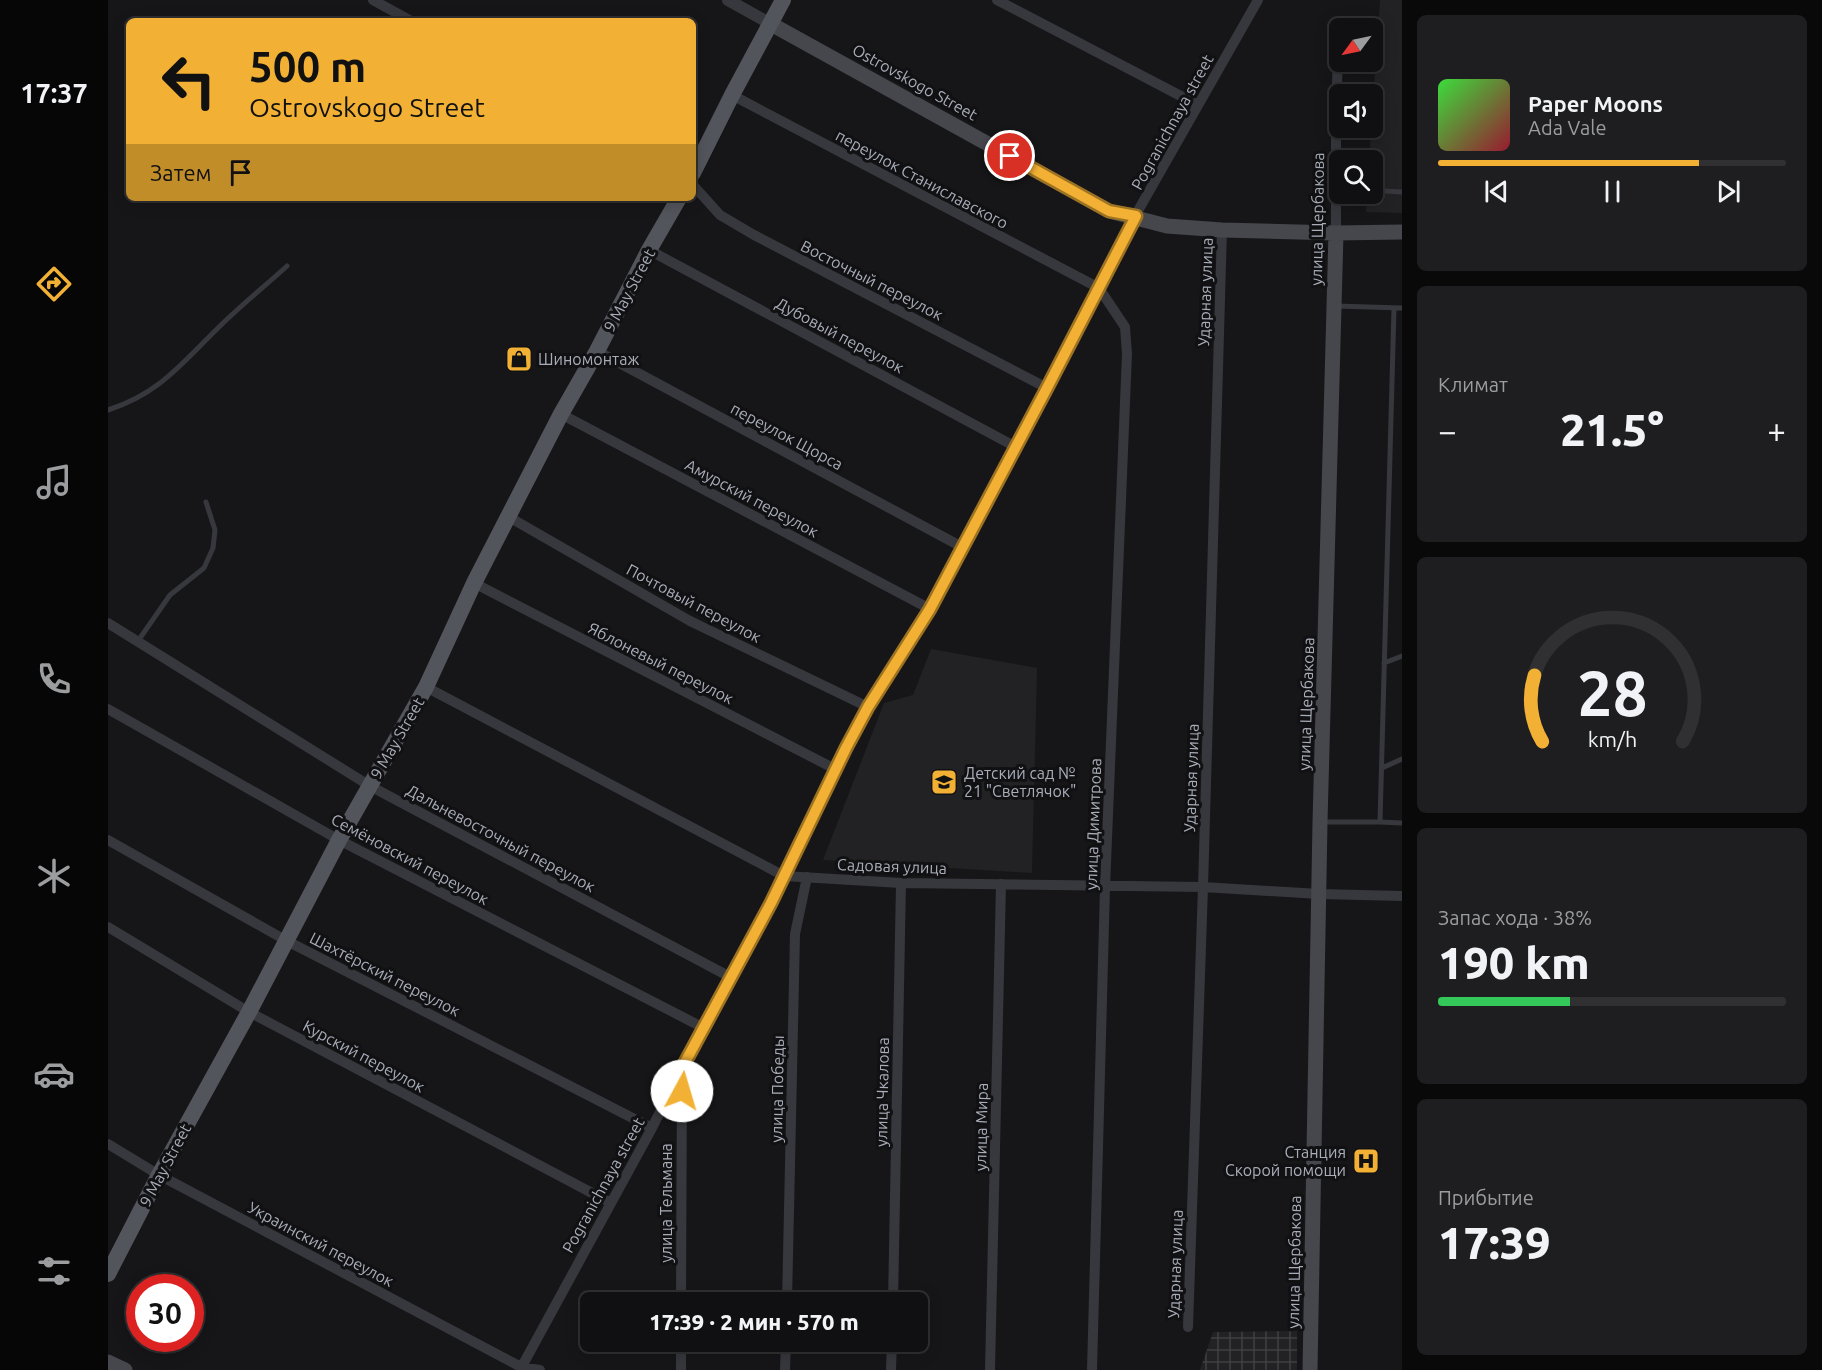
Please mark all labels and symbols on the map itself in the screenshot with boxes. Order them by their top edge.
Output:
north arrow [1329,18,1383,72]
street label: Ostrovskogo Street [850,40,981,124]
street label: Pogranichnaya street [1127,51,1217,193]
street label: переулок Станиславского [833,126,1011,232]
pin [984,130,1035,181]
street label: улица Щербакова [1307,152,1327,286]
street label: Восточный переулок [798,236,946,324]
street label: Ударная улица [1194,237,1216,347]
street label: 9 May Street [600,245,659,334]
street label: Дубовый переулок [773,294,907,376]
shop icon: Шиномонтаж [504,344,534,374]
place label: Шиномонтаж [538,350,639,368]
street label: переулок Щорса [728,399,846,473]
street label: Амурский переулок [682,455,822,541]
street label: Почтовый переулок [624,560,764,646]
street label: Яблоневый переулок [585,618,737,708]
street label: улица Щербакова [1295,637,1317,771]
street label: 9 May Street [366,694,428,782]
street label: Ударная улица [1180,723,1202,833]
street label: улица Димитрова [1082,758,1104,890]
place label: Детский сад № 21 "Светлячок" [964,764,1076,800]
school or university icon: Детский сад № 21 "Светлячок" [929,767,959,797]
street label: Дальневосточный переулок [404,781,598,895]
street label: Семёновский переулок [328,810,492,908]
street label: Садовая улица [837,855,947,877]
street label: Шахтёрский переулок [307,928,463,1020]
street label: Курский переулок [300,1016,428,1096]
street label: улица Победы [767,1035,787,1143]
street label: улица Чкалова [872,1037,892,1147]
position arrow [650,1059,714,1123]
street label: улица Мира [971,1083,991,1171]
street label: Pogranichnaya street [558,1114,648,1256]
street label: 9 May Street [136,1120,195,1209]
street label: улица Тельмана [657,1143,675,1263]
place label: Станция Скорой помощи [1225,1143,1346,1179]
hospital icon: Станция Скорой помощи [1351,1146,1381,1176]
street label: улица Щербакова [1284,1195,1304,1329]
street label: Украинский переулок [245,1198,397,1290]
street label: Ударная улица [1164,1209,1186,1319]
speed limit sign: 30 [126,1274,204,1352]

